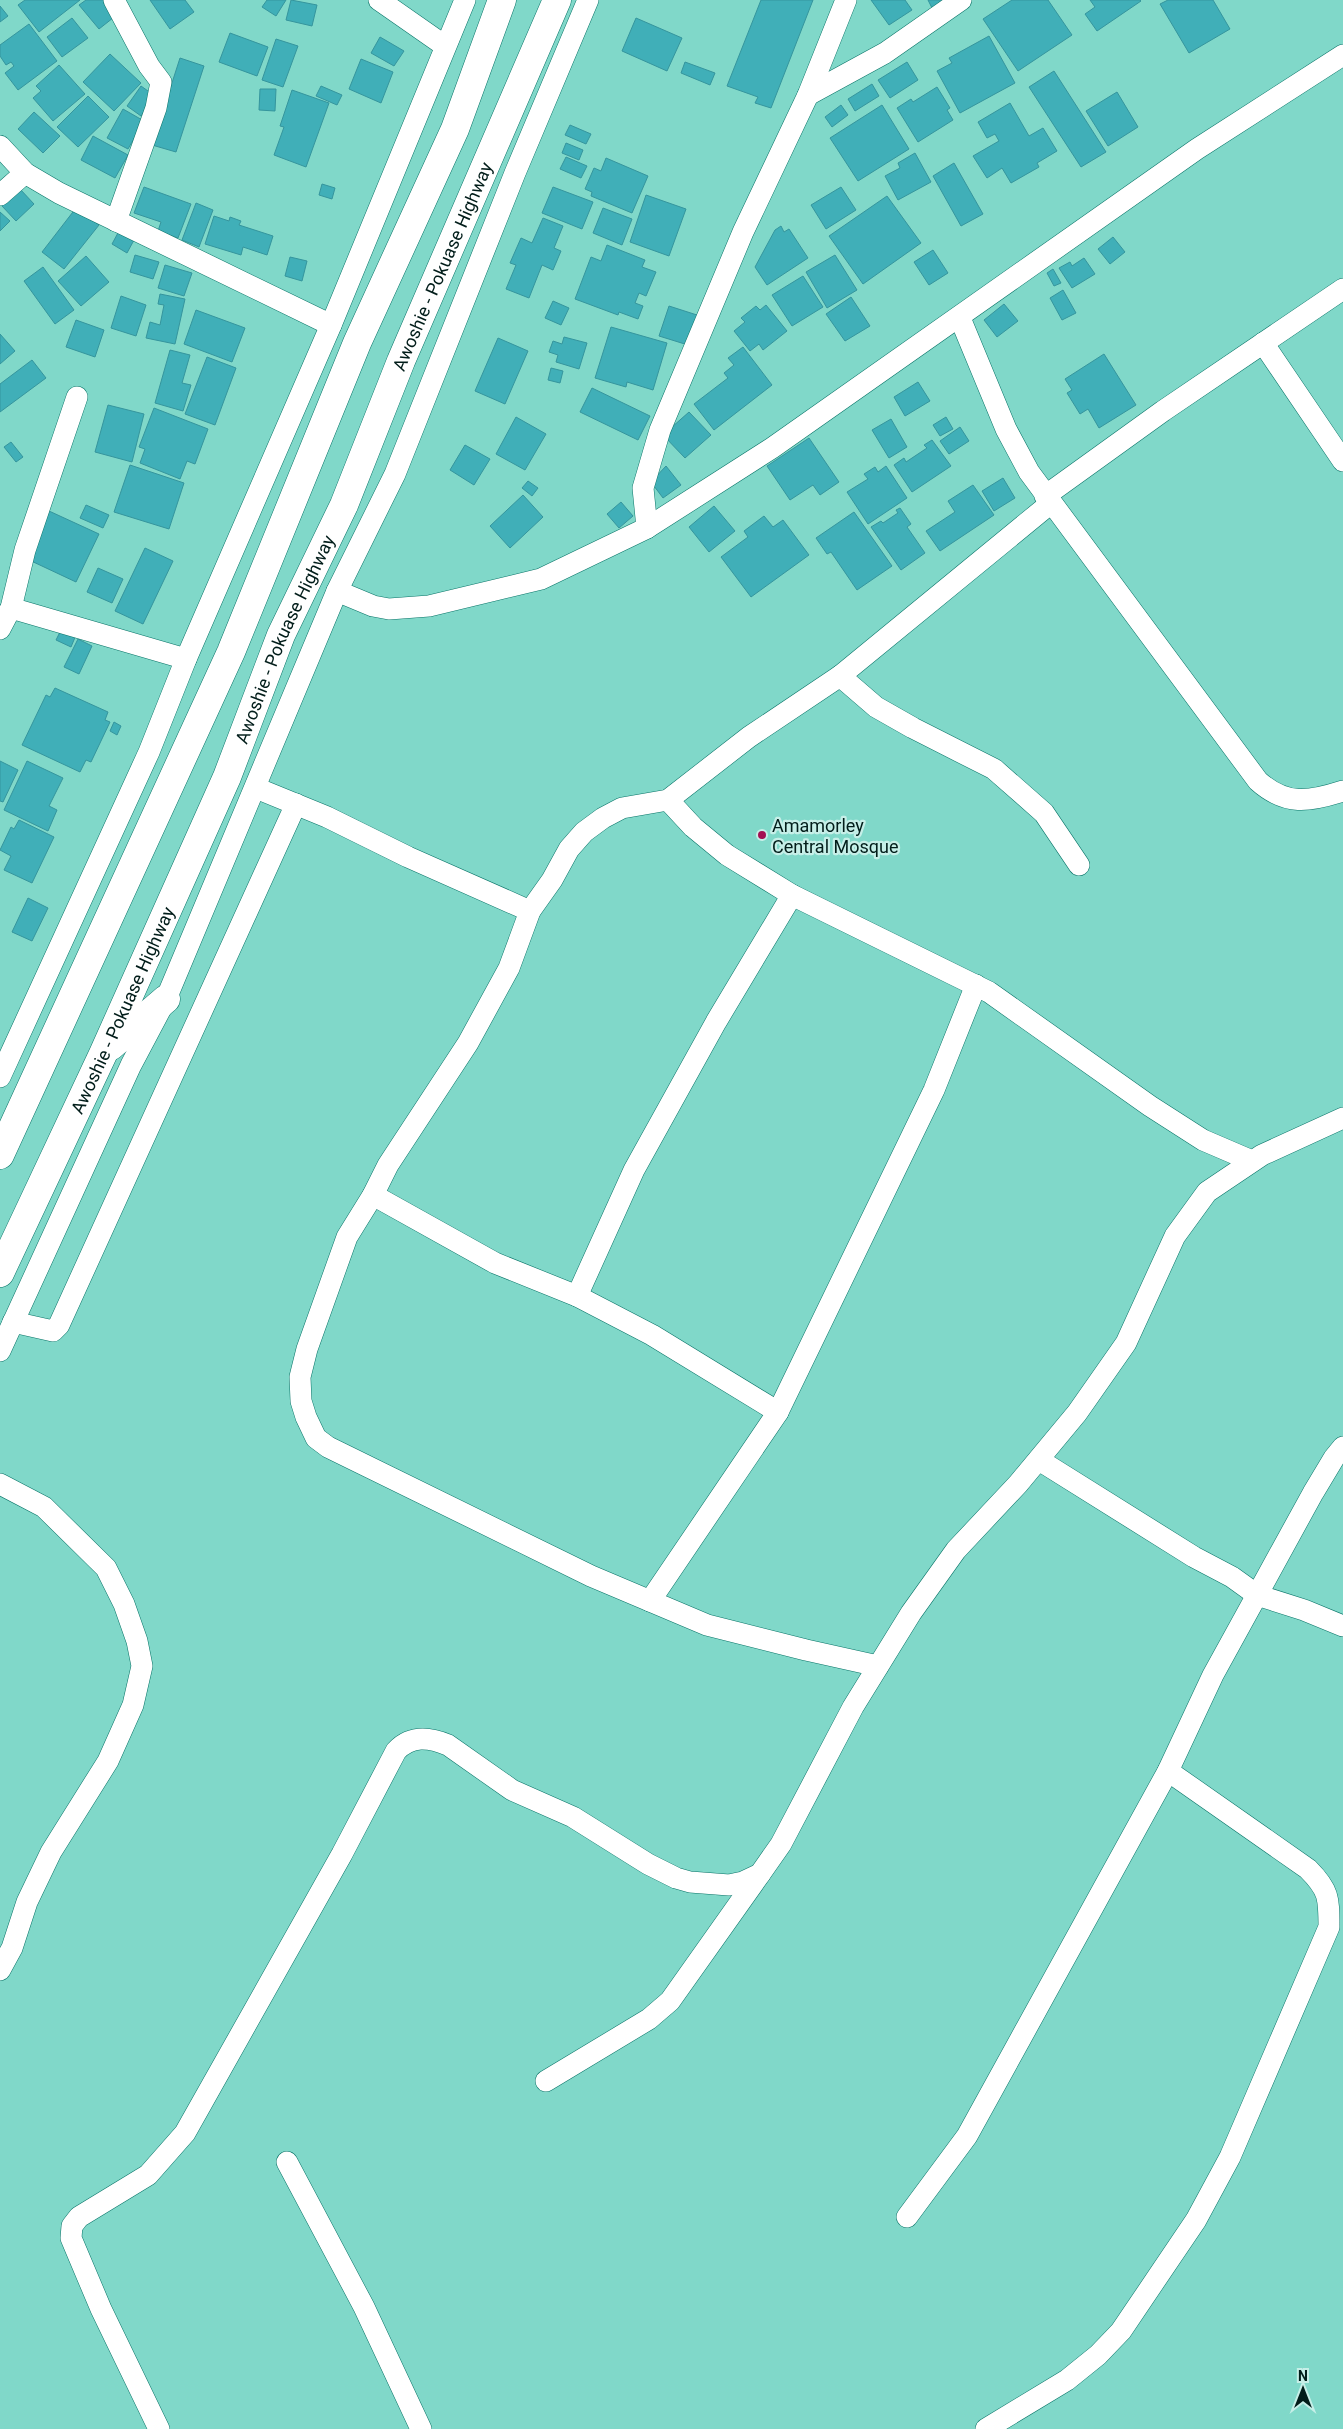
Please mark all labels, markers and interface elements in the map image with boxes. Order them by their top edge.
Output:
street label: Awoshie - Pokuase Highway [388,158,496,373]
street label: Awoshie - Pokuase Highway [230,531,339,746]
place label: Amamorley Central Mosque [772,815,898,857]
marker: Amamorley Central Mosque [756,829,768,841]
street label: Awoshie - Pokuase Highway [66,903,178,1117]
north arrow [1278,2364,1328,2414]
text: N [1298,2368,1308,2384]

